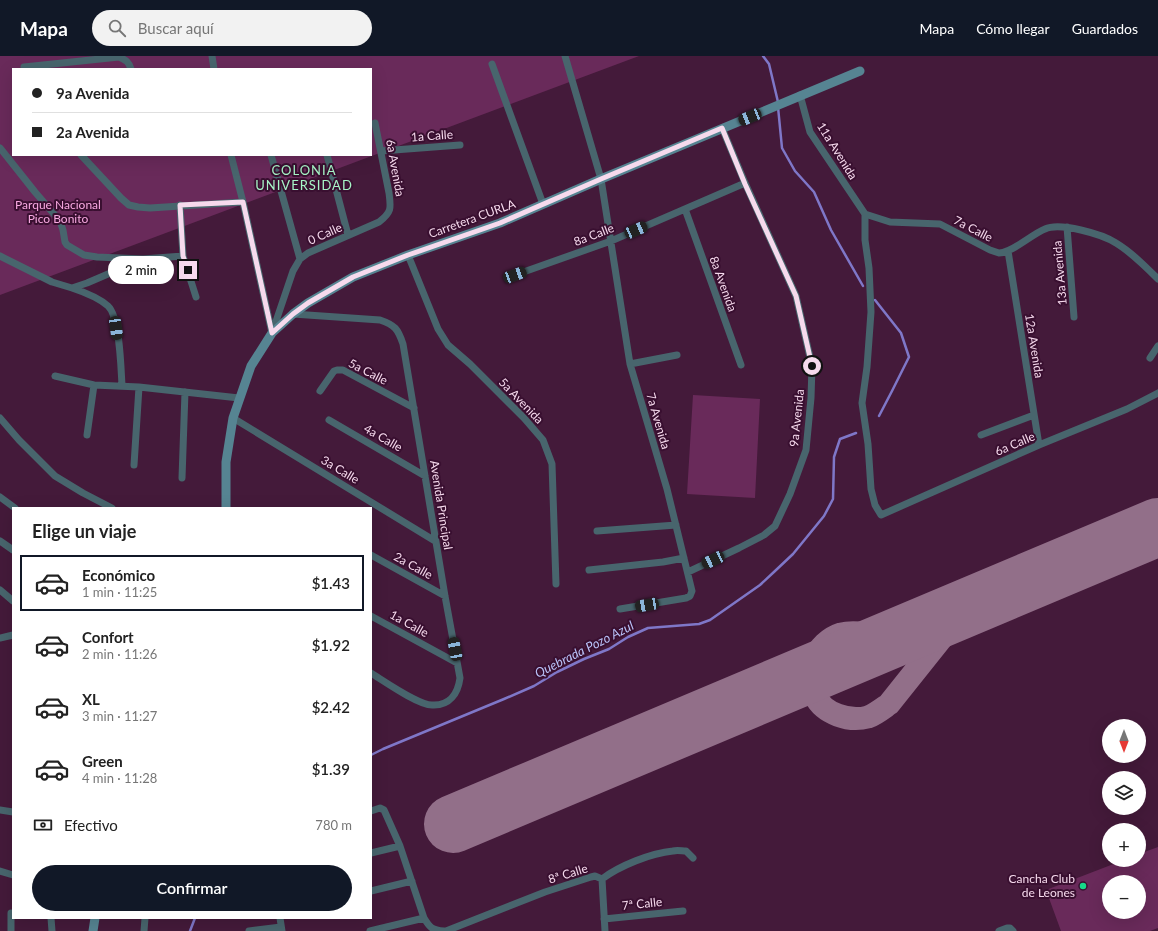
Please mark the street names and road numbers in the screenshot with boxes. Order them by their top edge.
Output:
street label: 11a Avenida [814,119,861,182]
street label: 1a Calle [411,127,453,144]
street label: 6a Avenida [383,138,408,198]
street label: Carretera CURLA [426,196,518,241]
street label: 7a Calle [951,212,995,245]
street label: 0 Calle [305,219,344,248]
street label: 8a Calle [572,220,616,249]
street label: 13a Avenida [1049,240,1070,306]
street label: 8a Avenida [707,254,740,314]
street label: 12a Avenida [1022,313,1047,379]
street label: 5a Calle [346,355,390,388]
street label: 5a Avenida [496,375,547,427]
street label: 9a Avenida [786,388,807,448]
street label: 7a Avenida [643,391,674,451]
street label: 4a Calle [361,421,405,455]
street label: 6a Calle [993,428,1037,459]
street label: 3a Calle [318,452,362,487]
street label: Avenida Principal [427,459,456,551]
street label: 2a Calle [391,549,435,582]
street label: 1a Calle [387,607,431,640]
street label: 8ª Calle [546,860,589,887]
street label: 7ª Calle [621,894,663,913]

